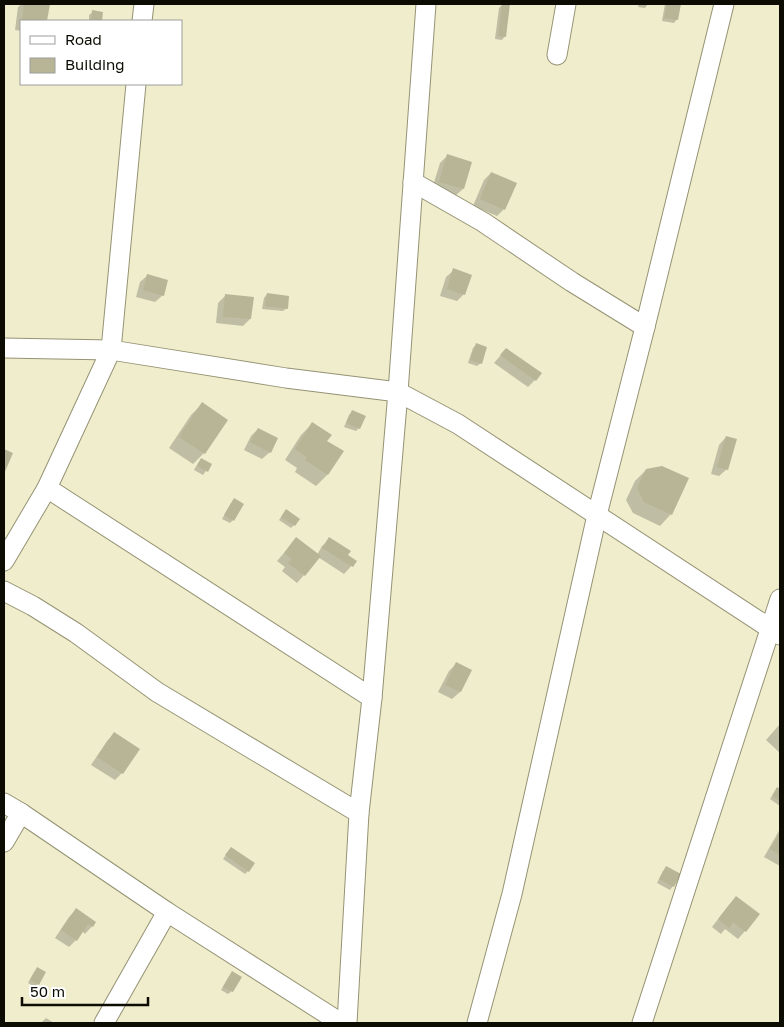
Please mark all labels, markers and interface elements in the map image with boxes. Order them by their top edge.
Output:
legend [20,20,182,85]
text: Road [65,30,102,48]
text: Building [65,55,125,73]
scale bar [22,974,149,1006]
text: 50 m [30,982,65,1000]

